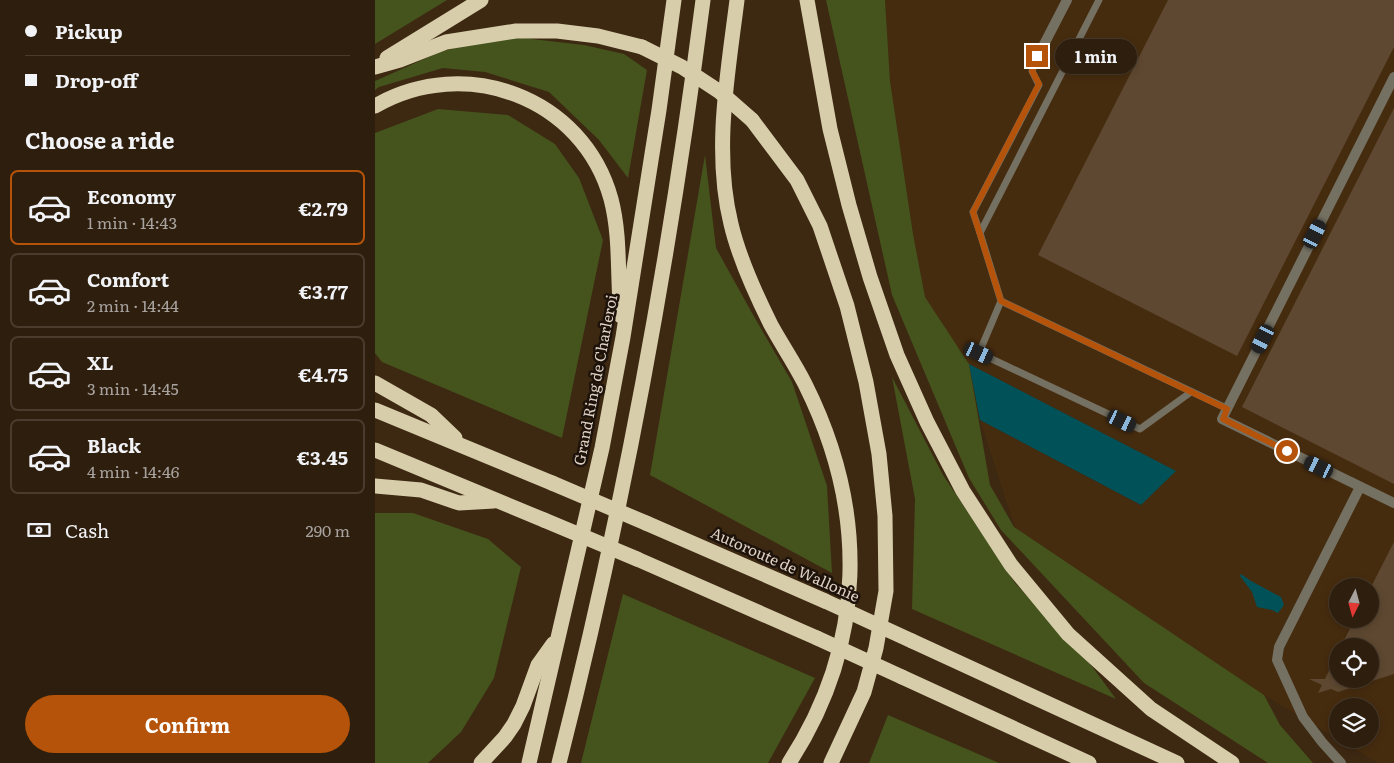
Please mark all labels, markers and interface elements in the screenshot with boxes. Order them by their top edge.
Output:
text: Pickup [55,17,123,45]
callout: 1 min [1055,38,1137,74]
text: 1 min [1075,44,1117,68]
route end [1026,45,1048,67]
text: Drop-off [55,66,138,94]
text: Choose a ride [25,123,174,156]
text: Economy [87,182,176,210]
icon: car [27,185,72,230]
text: €2.79 [298,194,348,222]
text: 1 min · 14:43 [87,210,177,234]
car [1301,217,1328,251]
text: Comfort [87,265,169,293]
icon: car [27,268,72,313]
text: €3.77 [299,277,348,305]
street label: Grand Ring de Charleroi [567,292,622,467]
text: 2 min · 14:44 [87,293,179,317]
car [1249,322,1276,356]
car [962,340,995,366]
text: XL [87,348,114,376]
icon: car [27,351,72,396]
text: €4.75 [298,360,348,388]
text: 3 min · 14:45 [87,376,179,400]
car [1105,408,1138,434]
text: Black [87,431,141,459]
icon: car [27,434,72,479]
route start [1276,440,1298,462]
text: €3.45 [297,443,348,471]
car [1302,454,1335,480]
text: 4 min · 14:46 [87,459,179,483]
icon: cash [25,516,53,544]
text: Cash [65,516,109,544]
text: 290 m [306,518,350,542]
street label: Autoroute de Wallonie [707,520,864,607]
north arrow [1329,578,1379,628]
map controls [1329,578,1379,748]
button: locate [1329,638,1379,688]
button: Confirm [25,695,350,753]
button: layers [1329,698,1379,748]

